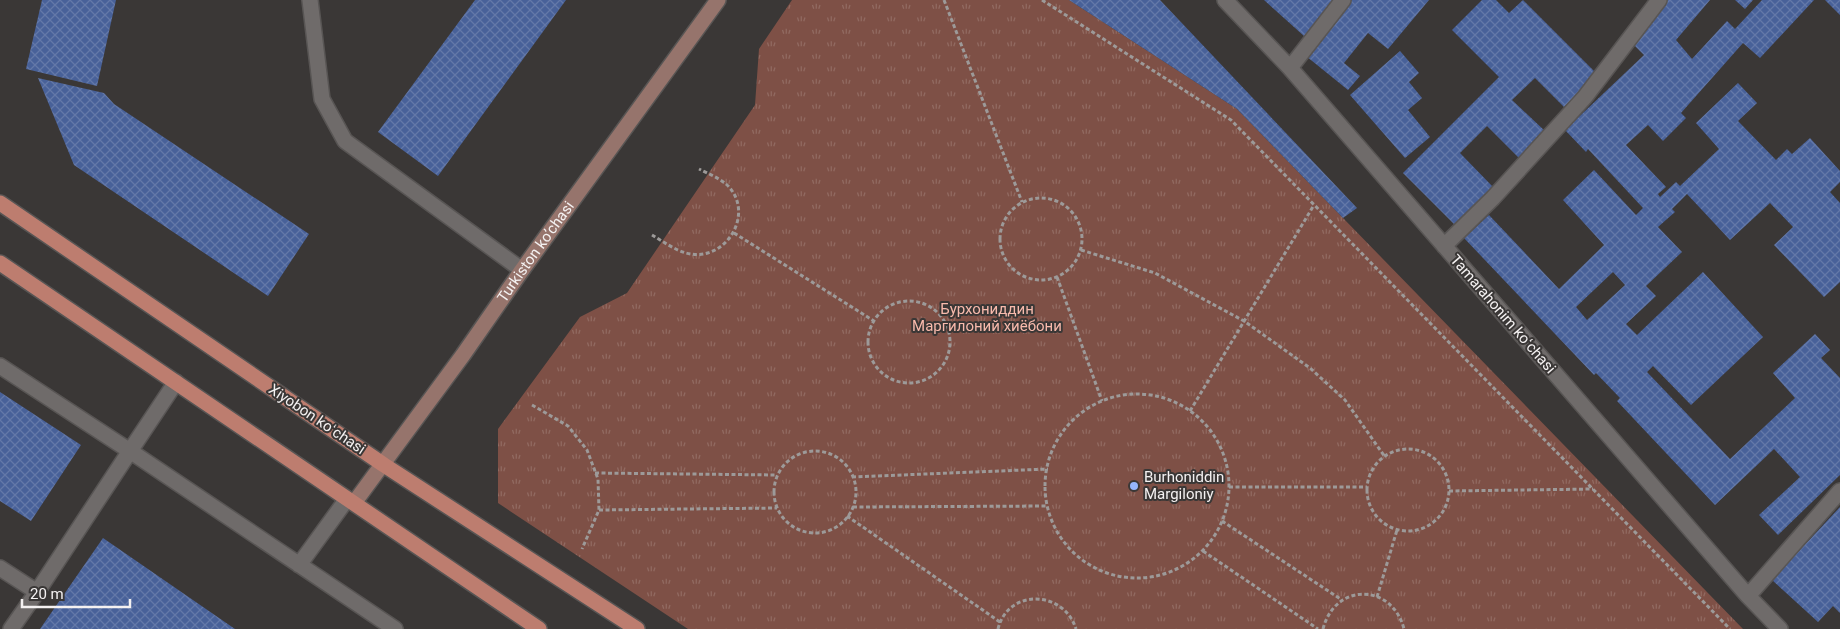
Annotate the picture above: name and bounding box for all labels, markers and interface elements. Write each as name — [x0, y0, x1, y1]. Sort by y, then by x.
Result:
street label: Turkiston ko’chasi — [493, 198, 578, 306]
street label: Tamarahonim koʻchasi — [1447, 251, 1559, 377]
park label: Бурхониддин Маргилоний хиёбони — [912, 300, 1062, 335]
street label: Xiyobon koʻchasi — [265, 380, 369, 458]
place label: Burhoniddin Margiloniy — [1144, 468, 1224, 503]
marker: Burhoniddin Margiloniy — [1128, 480, 1140, 492]
scale bar — [22, 576, 130, 608]
text: 20 m — [30, 585, 64, 603]

